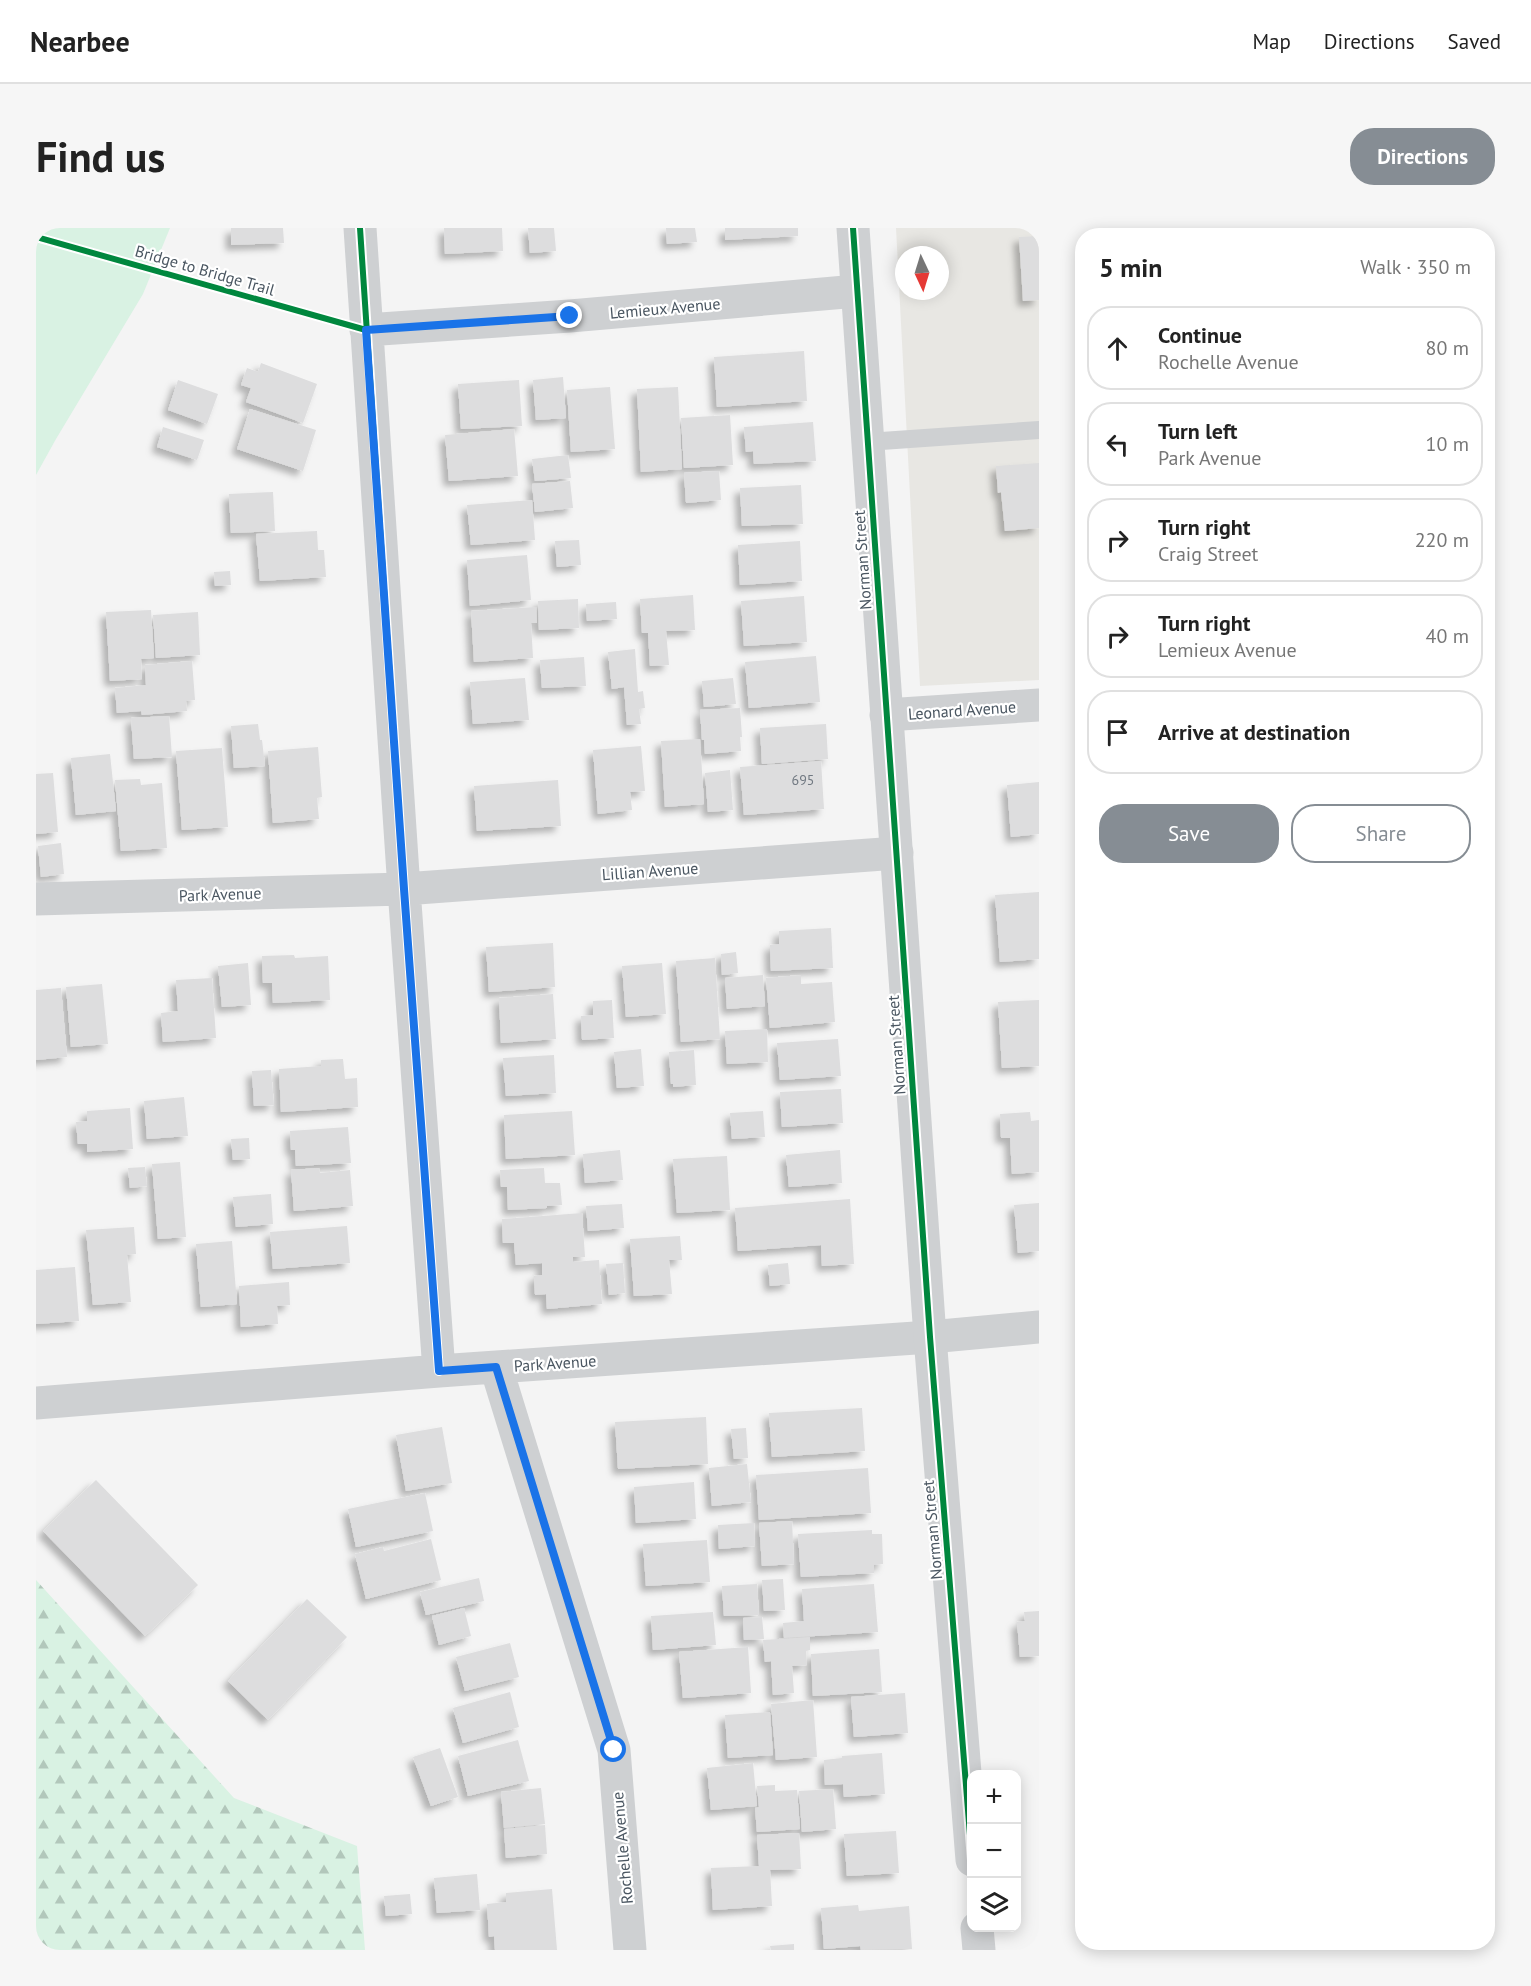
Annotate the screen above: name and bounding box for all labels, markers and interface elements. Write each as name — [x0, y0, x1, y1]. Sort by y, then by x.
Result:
text: Nearbee — [30, 23, 130, 60]
text: Map — [1252, 28, 1291, 55]
text: Directions — [1324, 28, 1415, 55]
text: Saved — [1448, 28, 1501, 55]
button: Directions — [1350, 128, 1495, 185]
text: Find us — [36, 129, 165, 184]
street label: Bridge to Bridge Trail — [133, 240, 278, 300]
north arrow — [895, 246, 949, 300]
text: 5 min — [1099, 251, 1162, 284]
text: Walk · 350 m — [1360, 254, 1471, 280]
street label: Lemieux Avenue — [609, 293, 721, 323]
route end — [556, 302, 582, 328]
text: Continue — [1158, 321, 1242, 349]
icon: ahead — [1101, 332, 1134, 365]
text: 80 m — [1426, 335, 1469, 361]
text: Rochelle Avenue — [1158, 349, 1299, 375]
text: Turn left — [1158, 417, 1238, 445]
icon: left — [1101, 428, 1134, 461]
text: 10 m — [1426, 431, 1469, 457]
text: Park Avenue — [1158, 445, 1261, 471]
street label: Norman Street — [849, 509, 875, 610]
text: Turn right — [1158, 513, 1250, 541]
icon: right — [1101, 524, 1134, 557]
text: 220 m — [1415, 527, 1469, 553]
text: Craig Street — [1158, 541, 1258, 567]
text: Turn right — [1158, 609, 1250, 637]
icon: right — [1101, 620, 1134, 653]
text: 40 m — [1426, 623, 1469, 649]
text: Lemieux Avenue — [1158, 637, 1297, 663]
street label: Leonard Avenue — [907, 696, 1017, 724]
icon: arrive — [1101, 716, 1134, 749]
text: Arrive at destination — [1158, 718, 1350, 746]
house number: 695 — [792, 771, 814, 789]
button: Save — [1099, 804, 1279, 863]
button: Share — [1291, 804, 1471, 863]
street label: Lillian Avenue — [601, 858, 699, 884]
street label: Park Avenue — [178, 883, 262, 905]
street label: Norman Street — [883, 994, 909, 1095]
street label: Park Avenue — [513, 1350, 597, 1376]
street label: Norman Street — [918, 1479, 946, 1580]
route start — [600, 1736, 626, 1762]
map controls — [967, 1770, 1021, 1932]
button: + — [967, 1770, 1021, 1824]
street label: Rochelle Avenue — [607, 1791, 637, 1905]
button: − — [967, 1824, 1021, 1878]
button: layers — [967, 1878, 1021, 1932]

